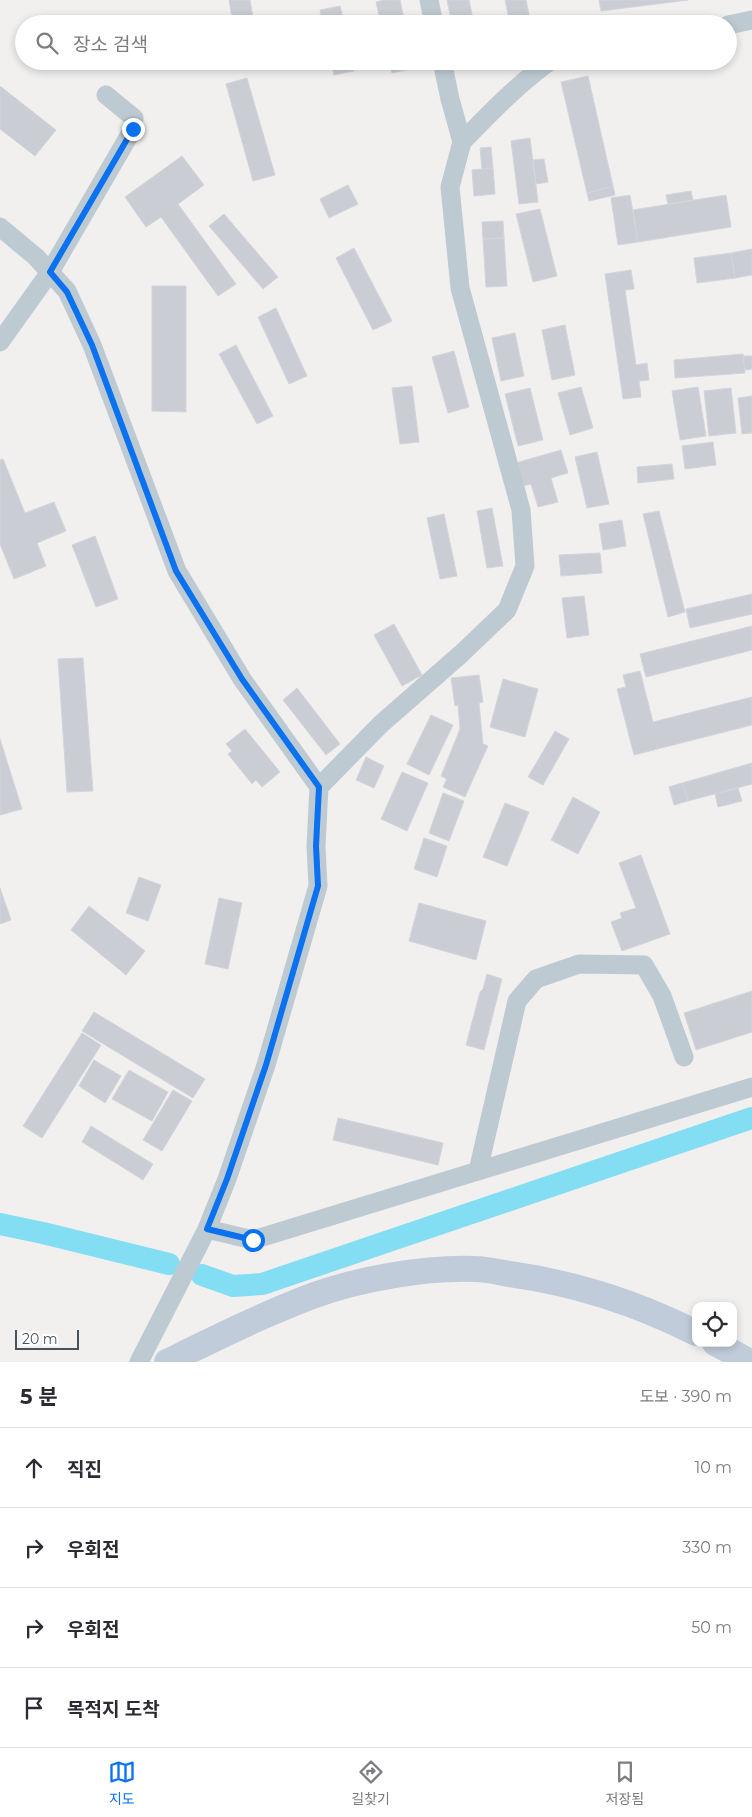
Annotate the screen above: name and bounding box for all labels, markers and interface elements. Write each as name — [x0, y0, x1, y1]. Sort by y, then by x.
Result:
search box — [15, 15, 737, 70]
icon: search — [33, 29, 61, 57]
text: 장소 검색 — [73, 33, 148, 56]
route end — [122, 118, 145, 141]
route start — [242, 1229, 265, 1252]
map controls — [692, 1302, 737, 1347]
button: locate — [692, 1302, 737, 1347]
scale bar — [15, 1327, 79, 1350]
text: 20 m — [22, 1330, 58, 1348]
text: 5 분 — [20, 1384, 58, 1409]
text: 도보 · 390 m — [640, 1387, 732, 1406]
icon: ahead — [20, 1454, 48, 1482]
text: 직진 — [67, 1458, 102, 1481]
text: 10 m — [694, 1458, 732, 1477]
icon: right — [20, 1534, 48, 1562]
text: 우회전 — [67, 1538, 119, 1561]
text: 330 m — [682, 1538, 732, 1557]
icon: right — [20, 1614, 48, 1642]
text: 우회전 — [67, 1618, 119, 1641]
text: 50 m — [691, 1618, 732, 1637]
icon: arrive — [20, 1694, 48, 1722]
text: 목적지 도착 — [67, 1698, 160, 1721]
tab: 지도 — [108, 1758, 136, 1808]
tab: 길찾기 — [351, 1758, 390, 1808]
tab: 저장됨 — [606, 1758, 644, 1808]

